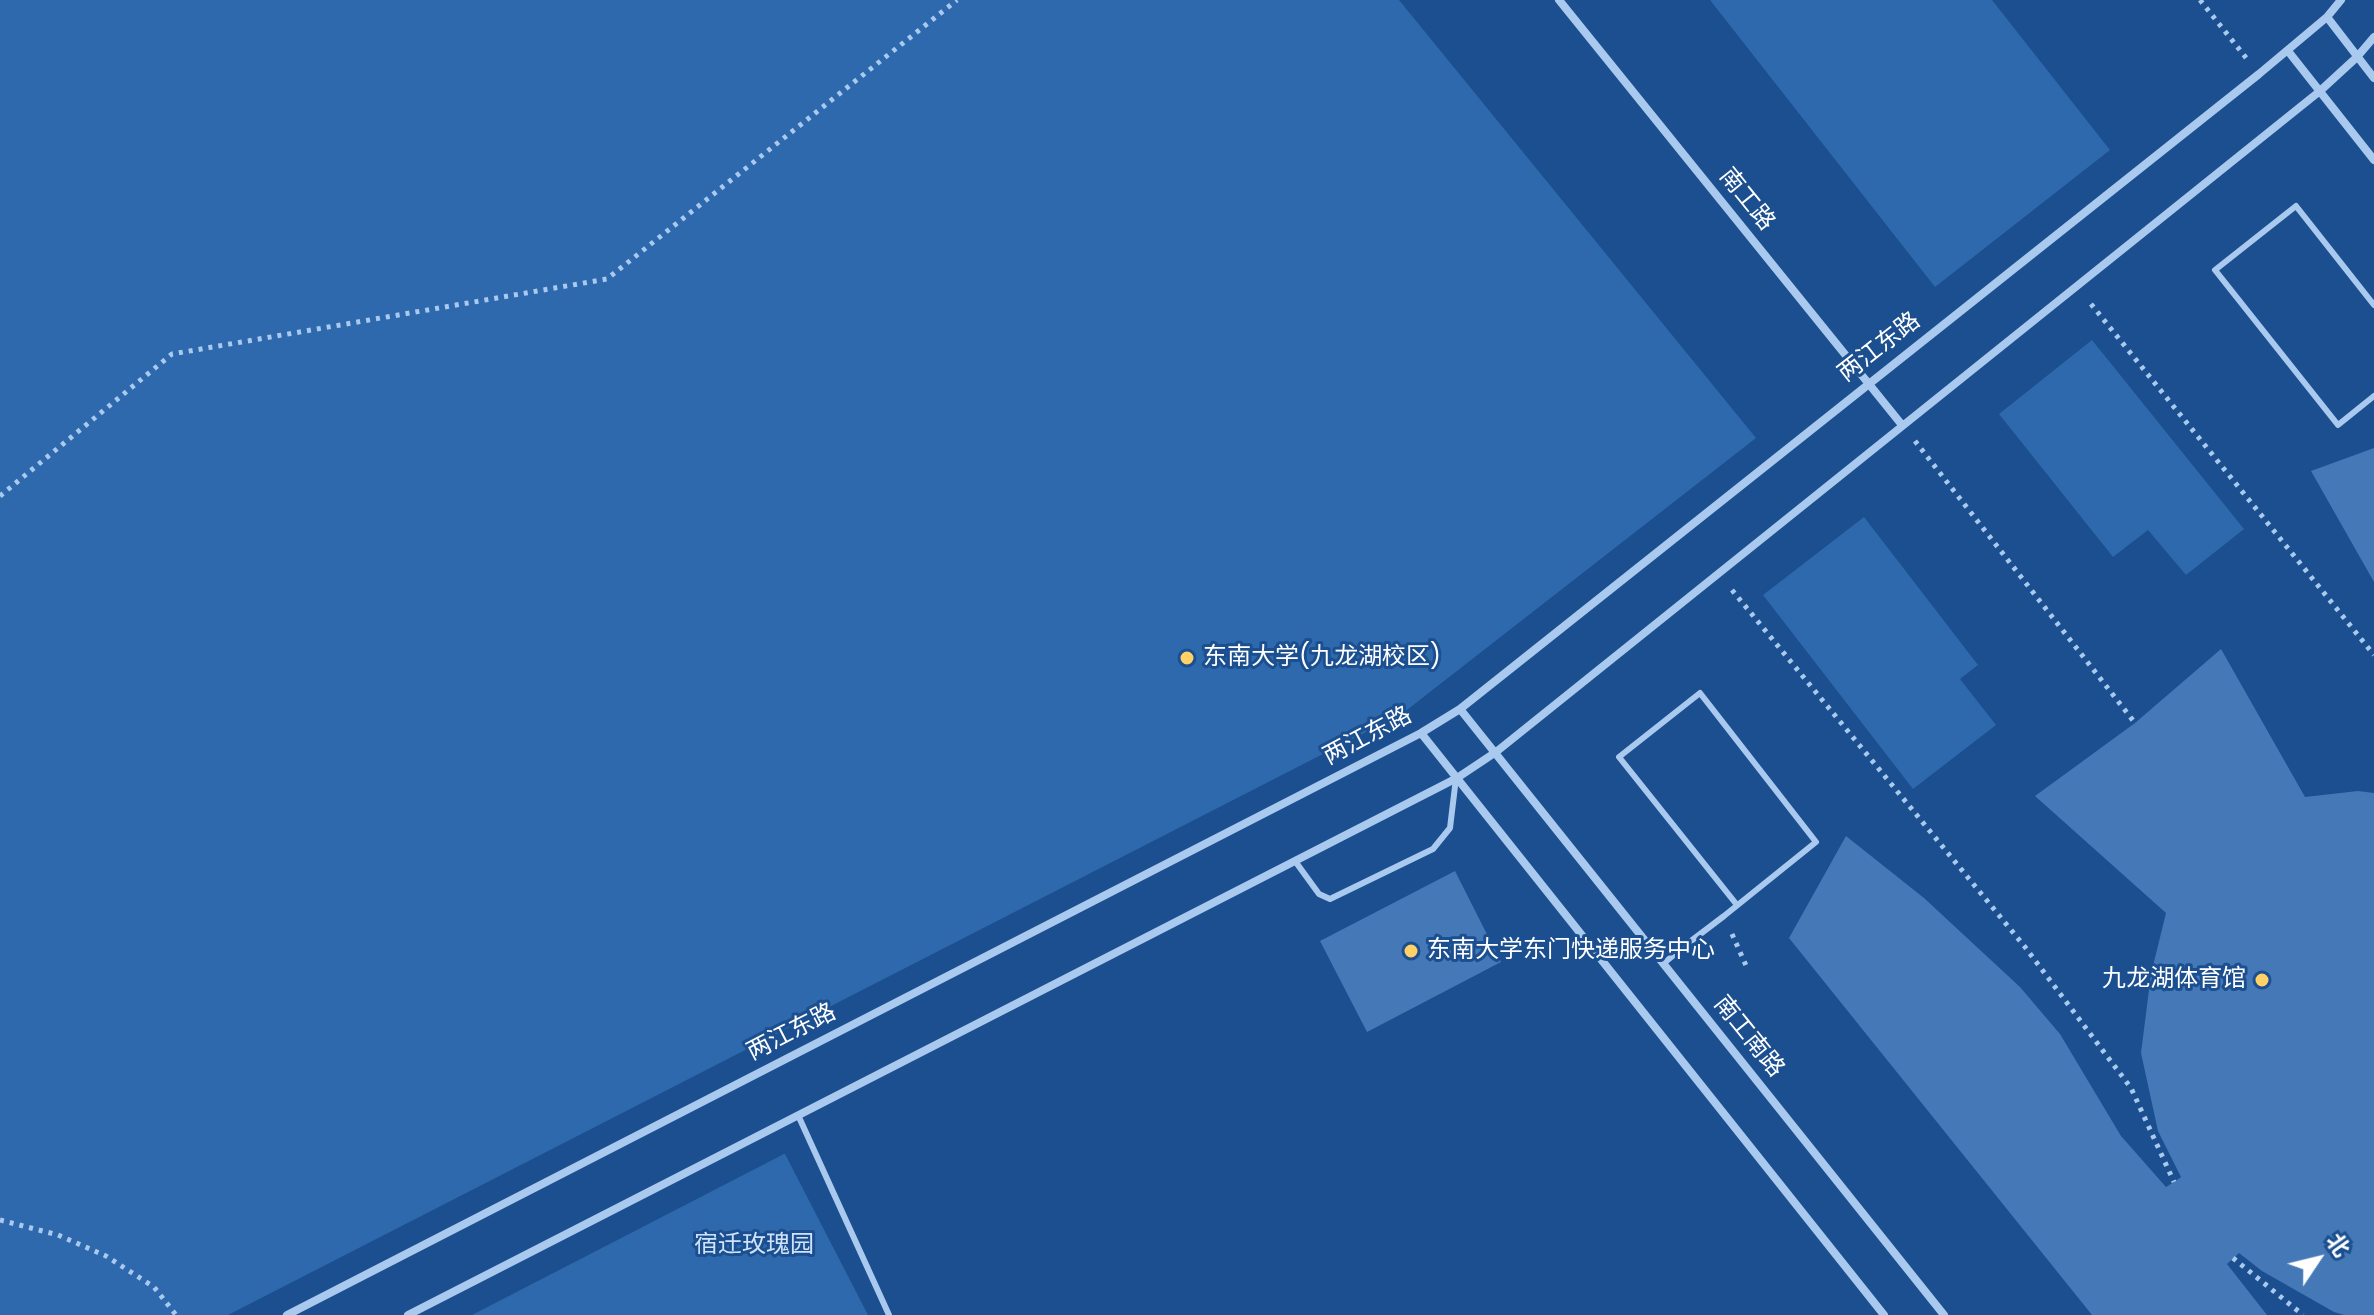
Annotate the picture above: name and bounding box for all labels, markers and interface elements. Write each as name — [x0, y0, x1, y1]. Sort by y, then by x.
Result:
street label: 南工路 — [1712, 163, 1780, 237]
street label: 两江东路 — [1833, 307, 1927, 389]
place label: 东南大学(九龙湖校区) — [1203, 644, 1441, 672]
marker: 东南大学(九龙湖校区) — [1178, 649, 1196, 667]
street label: 两江东路 — [1319, 702, 1417, 772]
place label: 东南大学东门快递服务中心 — [1427, 937, 1715, 965]
marker: 东南大学东门快递服务中心 — [1402, 942, 1420, 960]
place label: 九龙湖体育馆 — [2102, 966, 2246, 994]
marker: 九龙湖体育馆 — [2253, 971, 2271, 989]
street label: 南工南路 — [1707, 991, 1789, 1083]
street label: 两江东路 — [743, 998, 841, 1068]
north arrow — [2278, 1219, 2358, 1299]
text: 北 — [2319, 1227, 2357, 1263]
park label: 宿迁玫瑰园 — [694, 1232, 814, 1260]

